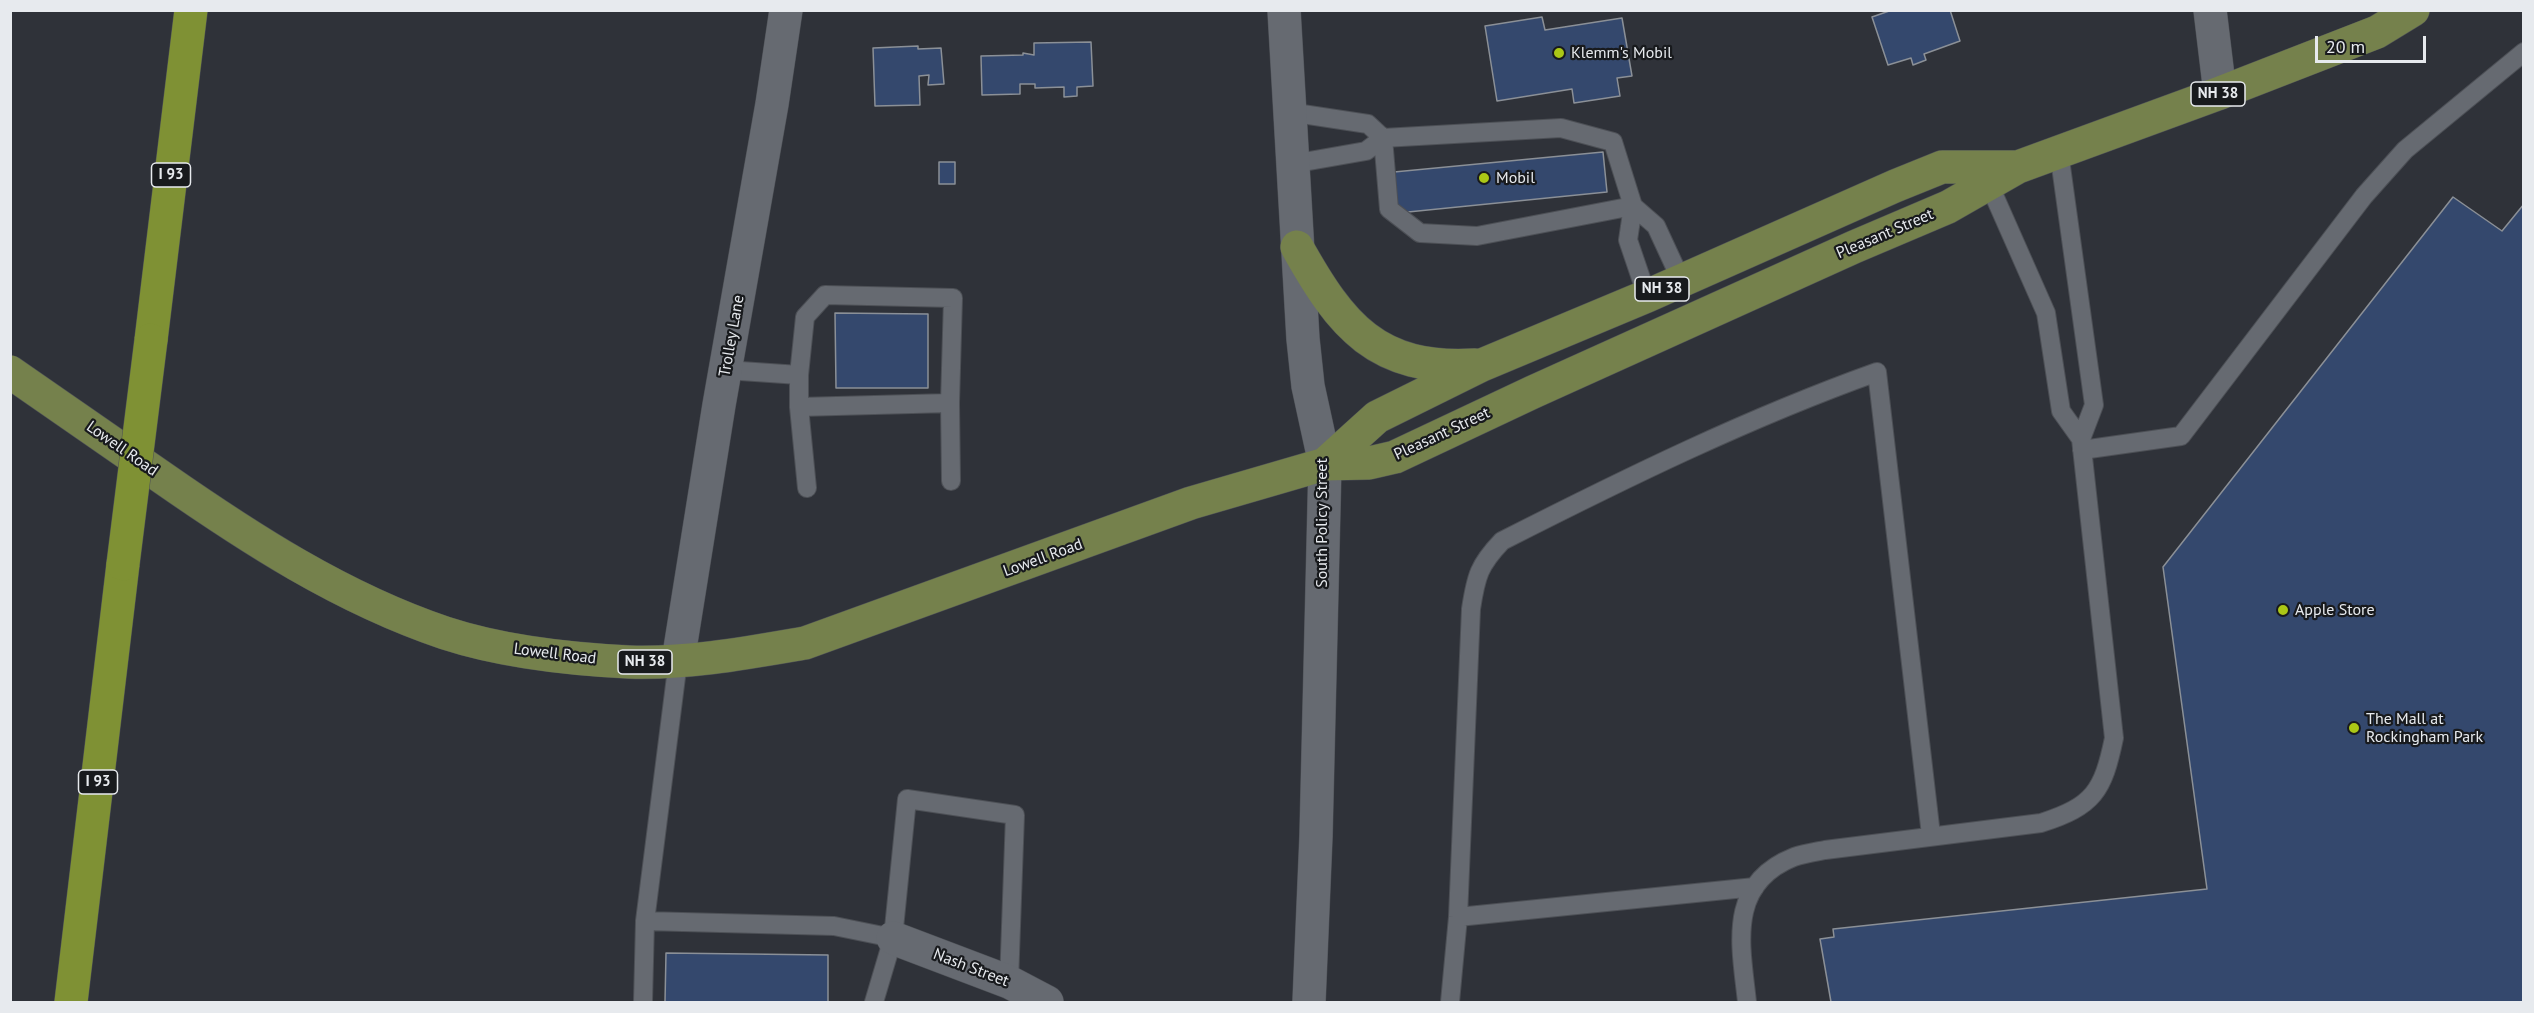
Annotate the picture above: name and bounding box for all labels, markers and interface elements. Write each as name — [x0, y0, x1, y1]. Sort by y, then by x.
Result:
scale bar — [2318, 24, 2429, 62]
text: 20 m — [2326, 35, 2365, 58]
place label: Klemm's Mobil — [1571, 43, 1672, 63]
marker: Klemm's Mobil — [1552, 46, 1566, 60]
road number: NH 38 — [2191, 82, 2245, 106]
road number: I 93 — [152, 163, 190, 187]
place label: Mobil — [1496, 168, 1535, 188]
marker: Mobil — [1477, 171, 1491, 185]
street label: Pleasant Street — [1834, 205, 1936, 263]
road number: NH 38 — [1635, 277, 1689, 301]
street label: Trolley Lane — [715, 294, 749, 378]
street label: Pleasant Street — [1391, 403, 1493, 465]
street label: Lowell Road — [83, 417, 161, 481]
street label: South Policy Street — [1312, 458, 1332, 588]
street label: Lowell Road — [1001, 535, 1085, 581]
place label: Apple Store — [2295, 600, 2375, 620]
marker: Apple Store — [2276, 603, 2290, 617]
street label: Lowell Road — [513, 639, 597, 669]
road number: NH 38 — [618, 650, 672, 674]
place label: The Mall at Rockingham Park — [2366, 709, 2483, 747]
marker: The Mall at Rockingham Park — [2347, 721, 2361, 735]
road number: I 93 — [78, 770, 118, 794]
street label: Nash Street — [931, 945, 1011, 991]

